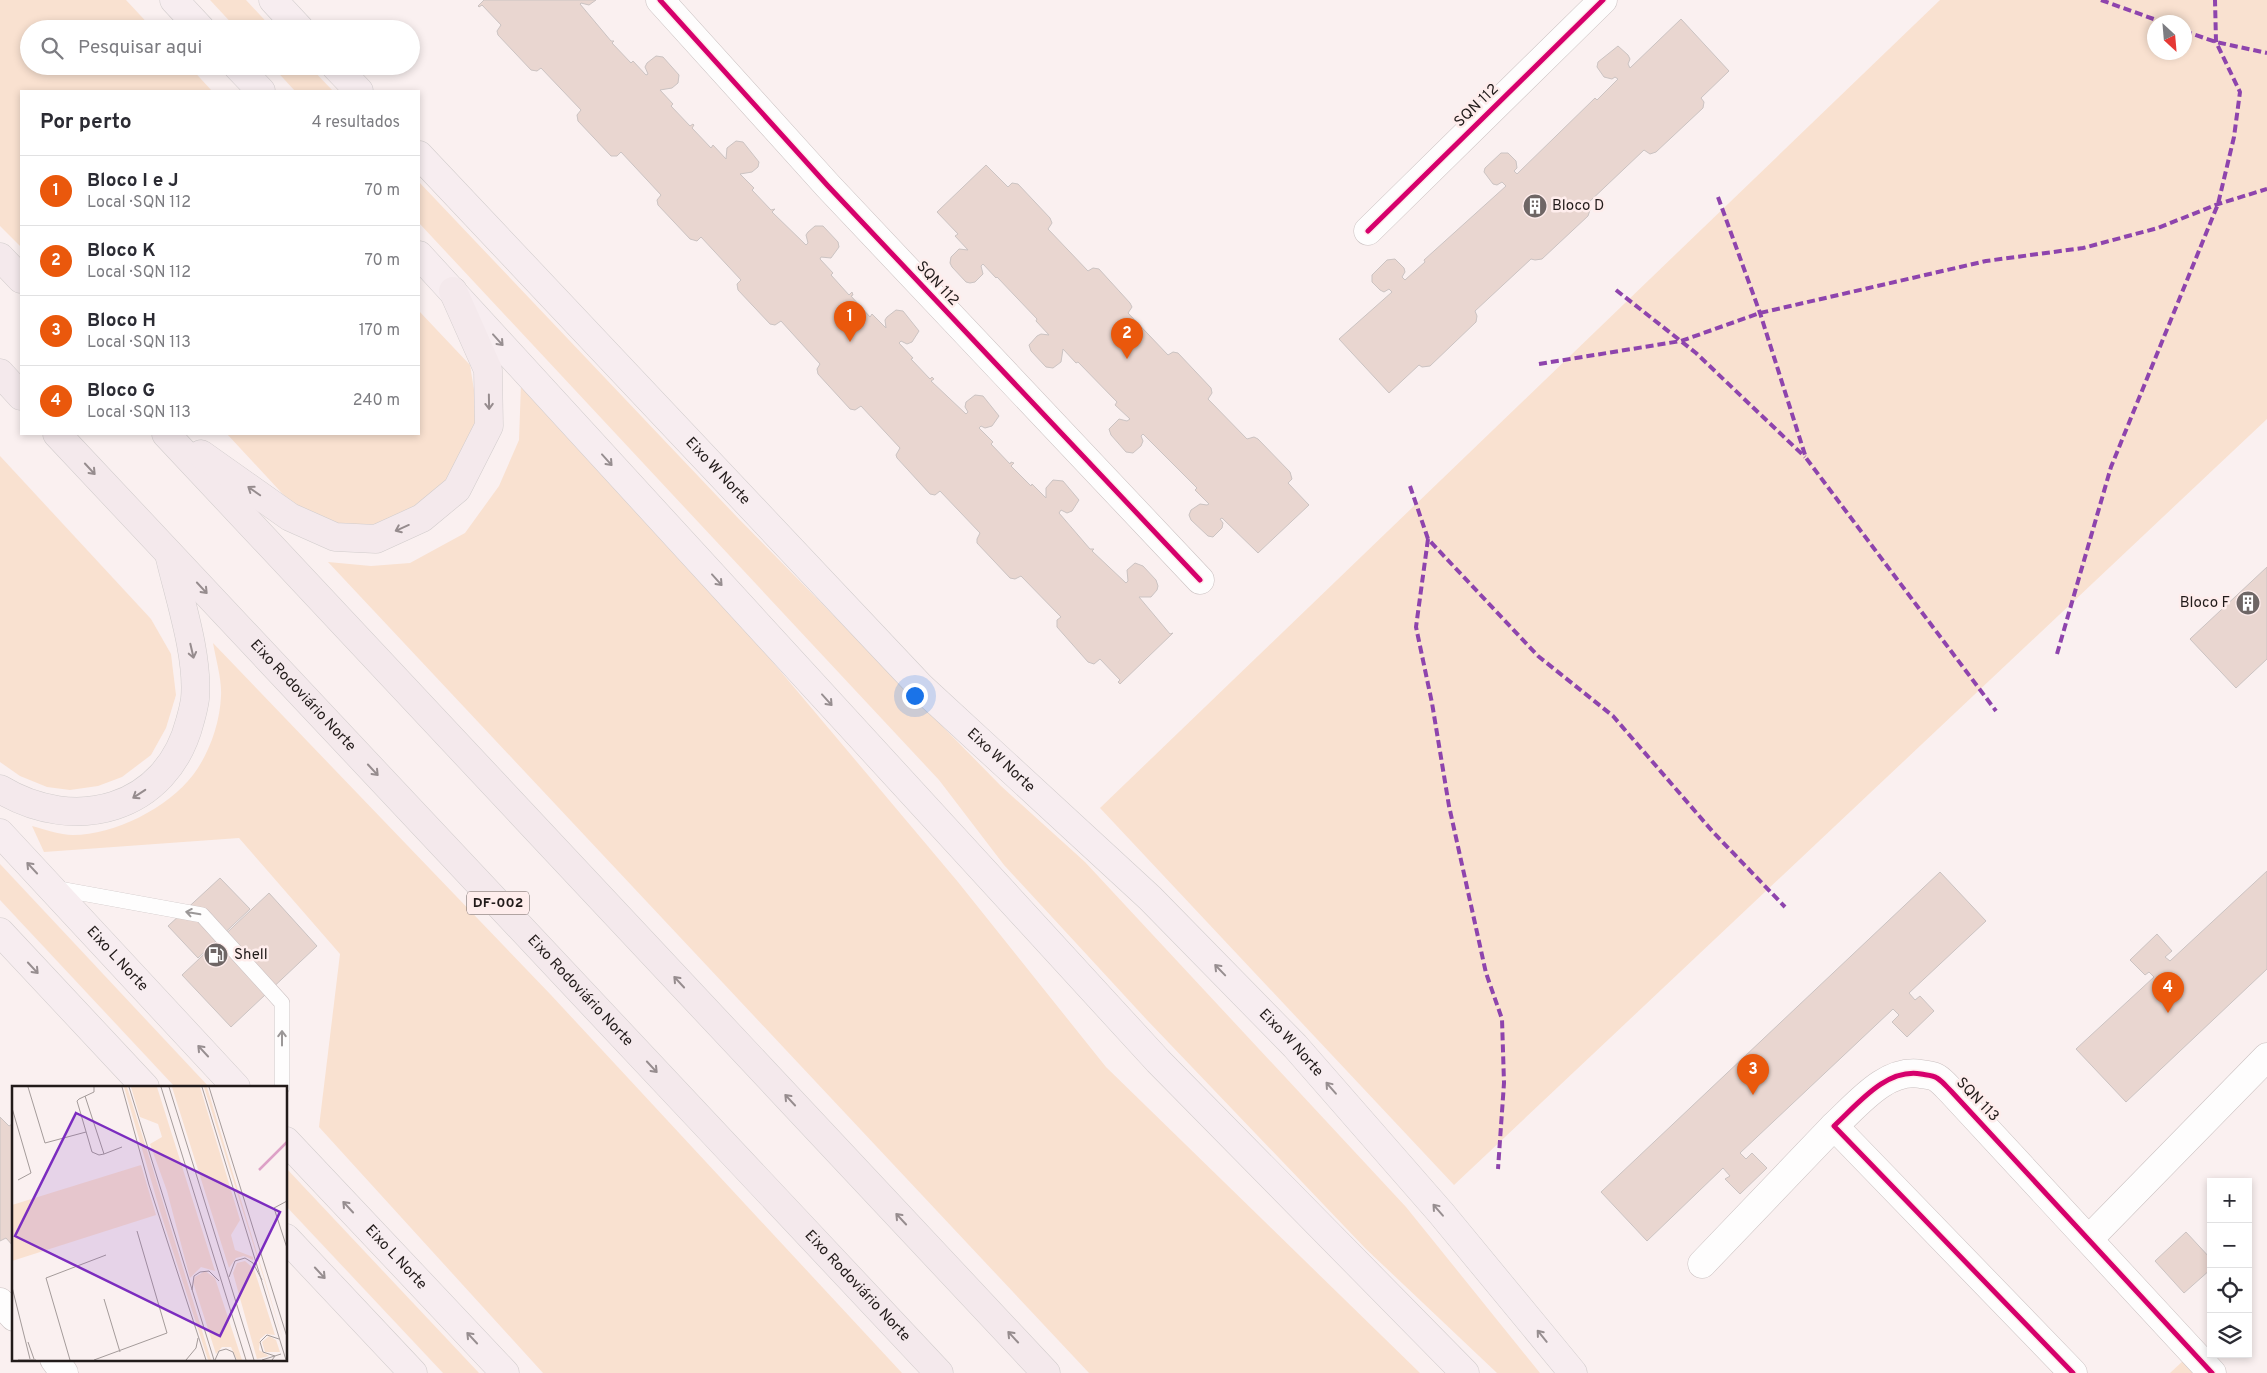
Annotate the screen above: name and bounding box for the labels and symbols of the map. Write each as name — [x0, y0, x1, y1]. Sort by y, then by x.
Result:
north arrow — [2147, 15, 2192, 60]
street label: SQN 112 — [1451, 80, 1503, 132]
building icon: Bloco D — [1522, 193, 1548, 219]
place label: Bloco D — [1552, 197, 1604, 216]
street label: SQN 112 — [912, 258, 962, 310]
pin: 1 — [834, 301, 866, 342]
pin: 2 — [1111, 318, 1143, 359]
one-way arrow — [492, 334, 504, 346]
one-way arrow — [484, 394, 494, 410]
street label: Eixo W Norte — [681, 434, 754, 509]
one-way arrow — [602, 453, 613, 466]
one-way arrow — [84, 463, 96, 476]
one-way arrow — [247, 486, 261, 496]
one-way arrow — [395, 523, 410, 533]
one-way arrow — [711, 573, 723, 586]
one-way arrow — [196, 581, 208, 594]
building icon: Bloco F — [2235, 590, 2261, 616]
place label: Bloco F — [2180, 594, 2230, 613]
street label: Eixo Rodoviário Norte — [246, 636, 360, 756]
one-way arrow — [188, 643, 197, 659]
your location — [902, 683, 928, 709]
one-way arrow — [821, 693, 833, 706]
street label: Eixo W Norte — [963, 724, 1039, 797]
one-way arrow — [367, 764, 379, 776]
one-way arrow — [132, 789, 146, 799]
one-way arrow — [26, 861, 38, 874]
road number: DF-002 — [467, 891, 529, 914]
one-way arrow — [186, 908, 202, 918]
street label: Eixo L Norte — [82, 922, 152, 996]
street label: Eixo Rodoviário Norte — [523, 931, 637, 1051]
fuel station icon: Shell — [203, 942, 229, 968]
place label: Shell — [234, 946, 268, 965]
one-way arrow — [27, 962, 39, 974]
one-way arrow — [1214, 964, 1226, 976]
pin: 4 — [2152, 972, 2184, 1013]
one-way arrow — [673, 975, 685, 988]
street label: Eixo W Norte — [1255, 1005, 1327, 1081]
one-way arrow — [277, 1030, 287, 1046]
one-way arrow — [197, 1045, 209, 1058]
pin: 3 — [1737, 1054, 1769, 1095]
one-way arrow — [646, 1061, 658, 1074]
street label: SQN 113 — [1951, 1074, 2003, 1126]
one-way arrow — [1326, 1082, 1337, 1095]
inset map — [12, 1086, 288, 1360]
one-way arrow — [784, 1094, 796, 1107]
one-way arrow — [342, 1200, 354, 1213]
one-way arrow — [1433, 1204, 1444, 1217]
one-way arrow — [896, 1212, 907, 1225]
street label: Eixo L Norte — [361, 1221, 431, 1294]
street label: Eixo Rodoviário Norte — [800, 1226, 914, 1346]
one-way arrow — [314, 1267, 326, 1280]
one-way arrow — [1536, 1330, 1547, 1343]
one-way arrow — [466, 1331, 478, 1344]
one-way arrow — [1007, 1331, 1019, 1344]

